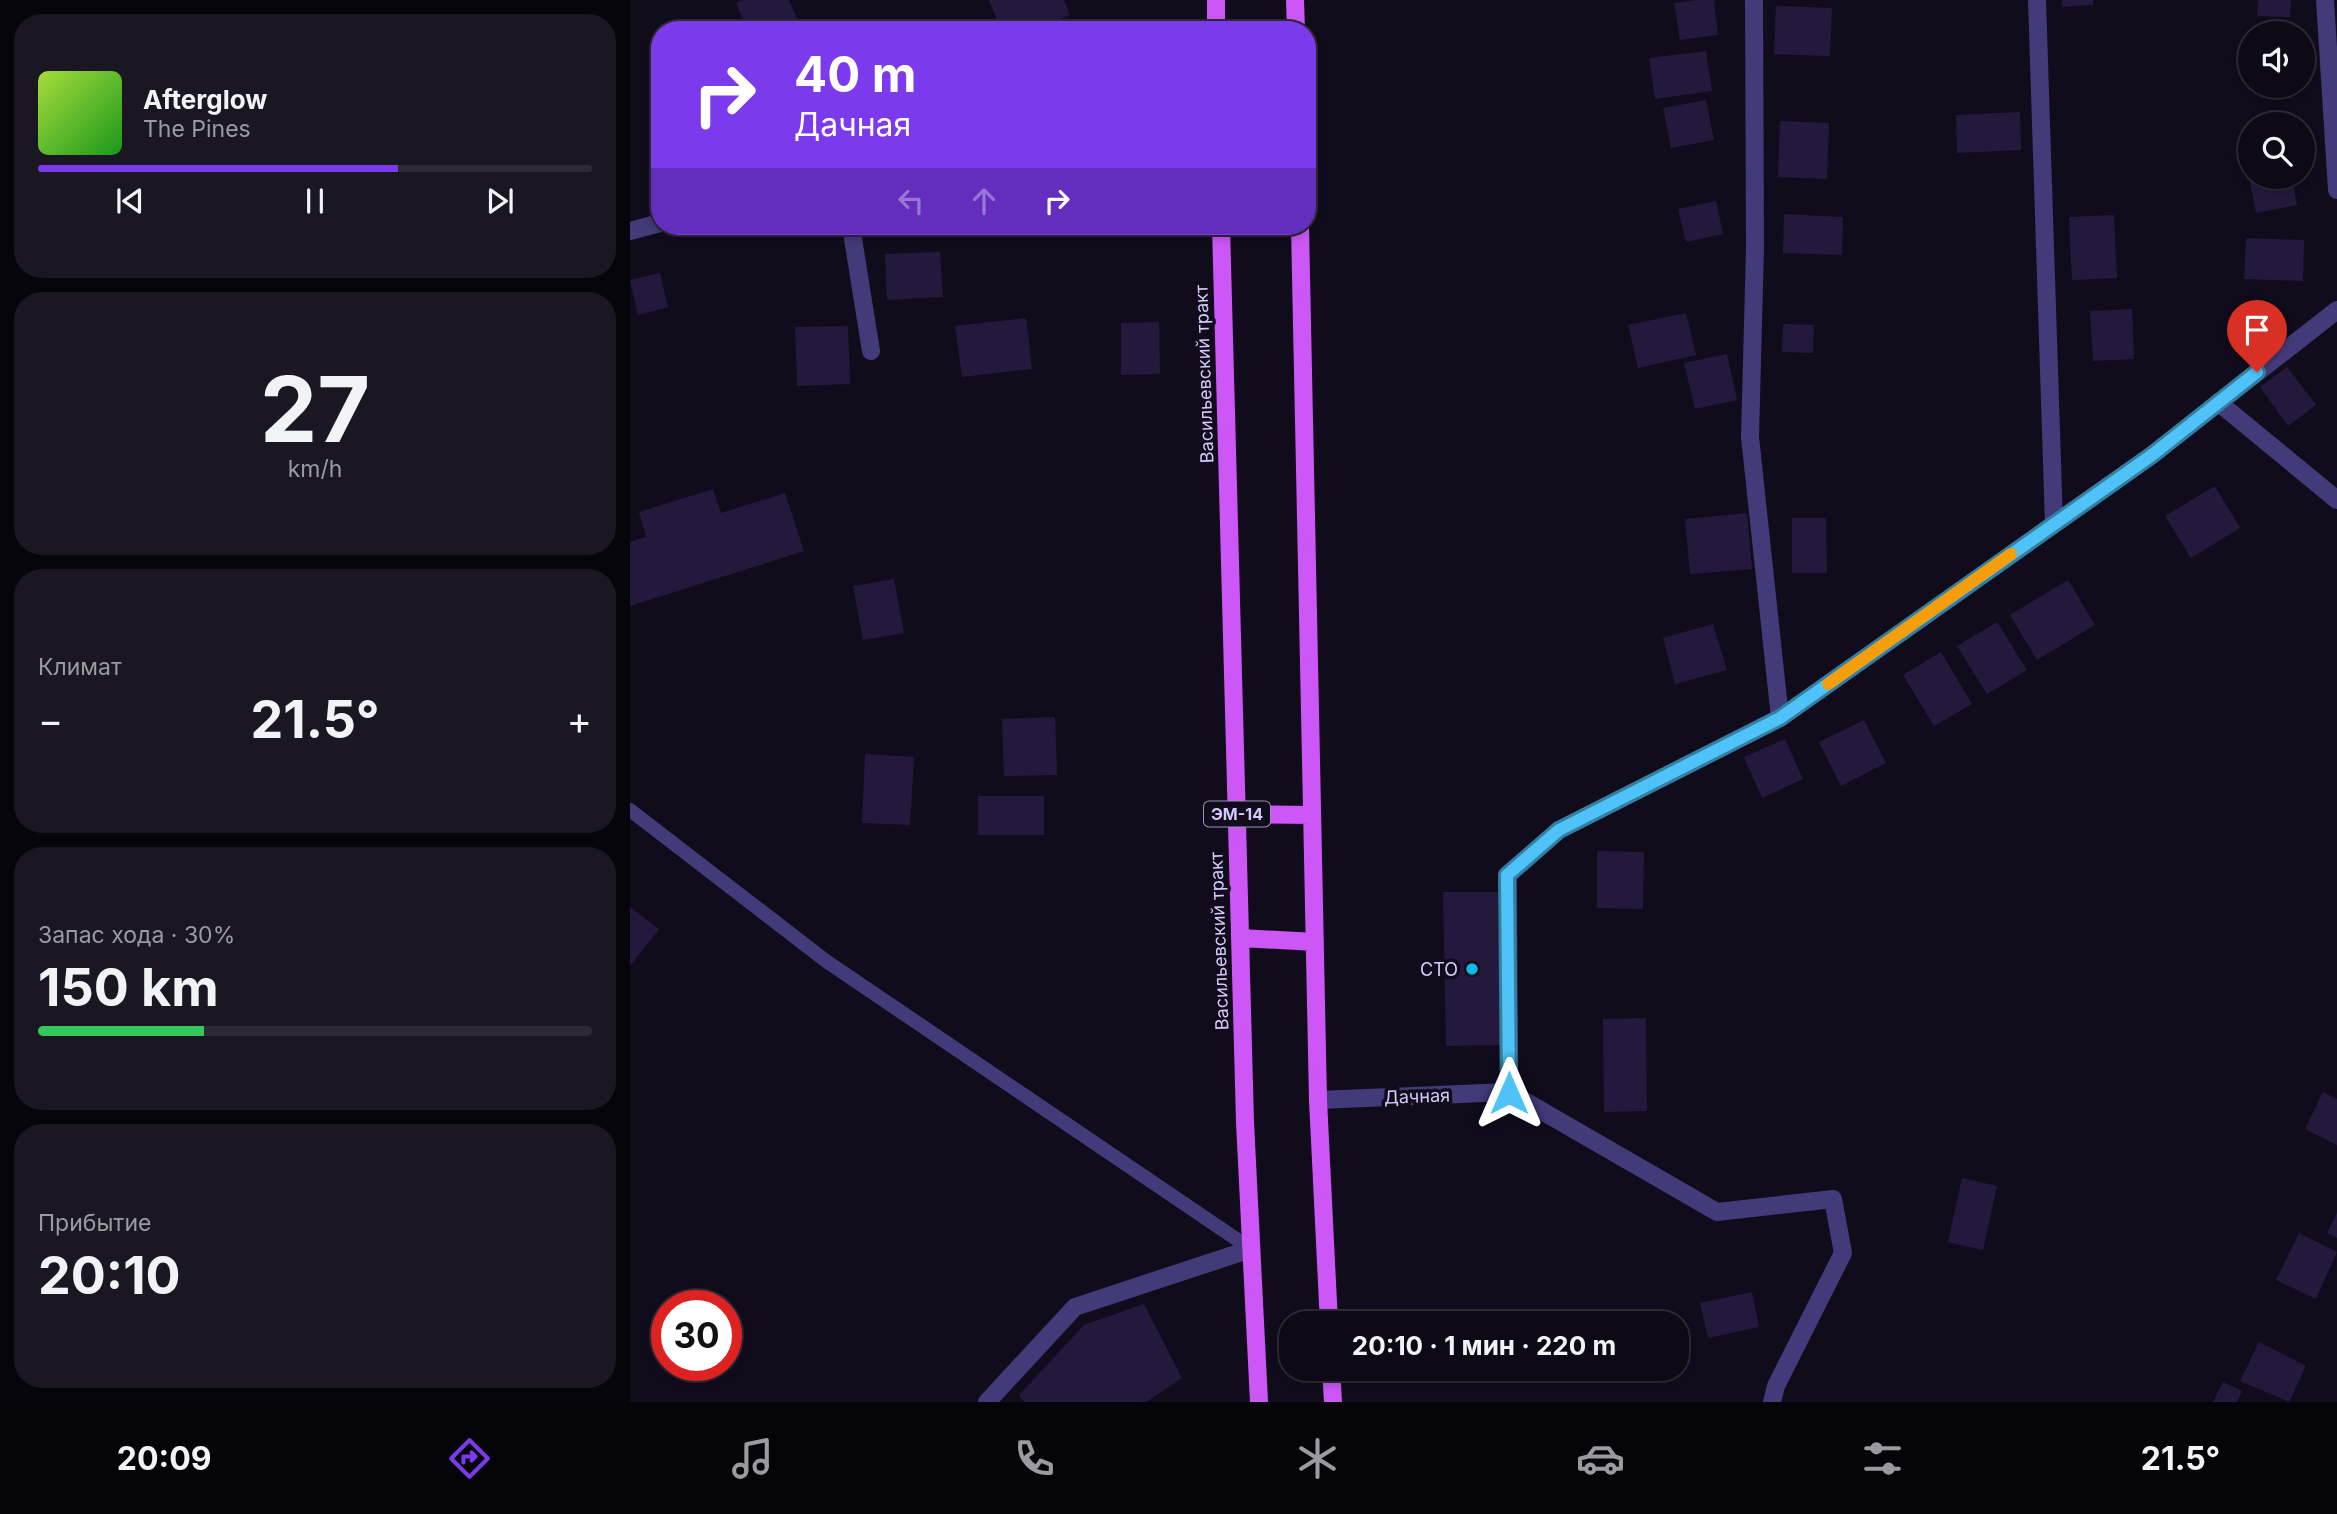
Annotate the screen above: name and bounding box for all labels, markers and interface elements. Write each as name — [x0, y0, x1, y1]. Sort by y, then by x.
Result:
map controls — [2238, 21, 2315, 189]
button: sound — [2238, 21, 2315, 98]
text: 40 m — [794, 45, 917, 104]
icon: right — [679, 49, 770, 140]
text: Afterglow — [143, 84, 267, 115]
text: Дачная — [794, 105, 911, 144]
button: search — [2238, 112, 2315, 189]
text: The Pines — [143, 115, 251, 143]
icon: previous — [111, 182, 149, 220]
icon: pause — [296, 182, 334, 220]
icon: next — [481, 182, 519, 220]
icon: left — [892, 182, 930, 220]
icon: ahead — [965, 182, 1003, 220]
icon: right — [1038, 182, 1076, 220]
street label: Васильевский тракт — [1190, 284, 1218, 464]
pin — [2227, 300, 2287, 372]
icon: arrive — [2238, 311, 2276, 349]
text: 27 — [260, 354, 370, 464]
text: km/h — [288, 455, 342, 483]
text: Климат — [38, 653, 122, 681]
text: 21.5° — [250, 688, 380, 751]
text: − — [38, 697, 63, 743]
text: + — [567, 697, 592, 743]
road number: ЭМ-14 — [1204, 802, 1270, 827]
street label: Васильевский тракт — [1205, 851, 1233, 1031]
text: Запас хода · 30% — [38, 921, 235, 949]
text: 150 km — [38, 956, 219, 1019]
place label: СТО — [1420, 959, 1458, 980]
marker: СТО — [1464, 961, 1480, 977]
position arrow — [1472, 1056, 1546, 1130]
street label: Дачная — [1384, 1084, 1450, 1108]
text: Прибытие — [38, 1209, 151, 1237]
text: 20:10 — [38, 1244, 181, 1307]
speed limit sign: 30 — [651, 1290, 742, 1381]
text: 20:10 · 1 мин · 220 m — [1352, 1330, 1616, 1361]
icon: directions — [445, 1434, 494, 1483]
icon: music — [728, 1434, 777, 1483]
icon: phone — [1010, 1434, 1059, 1483]
icon: climate — [1293, 1434, 1342, 1483]
icon: car — [1576, 1434, 1625, 1483]
icon: filters — [1858, 1434, 1907, 1483]
text: 20:09 — [117, 1439, 212, 1478]
text: 21.5° — [2141, 1439, 2220, 1478]

